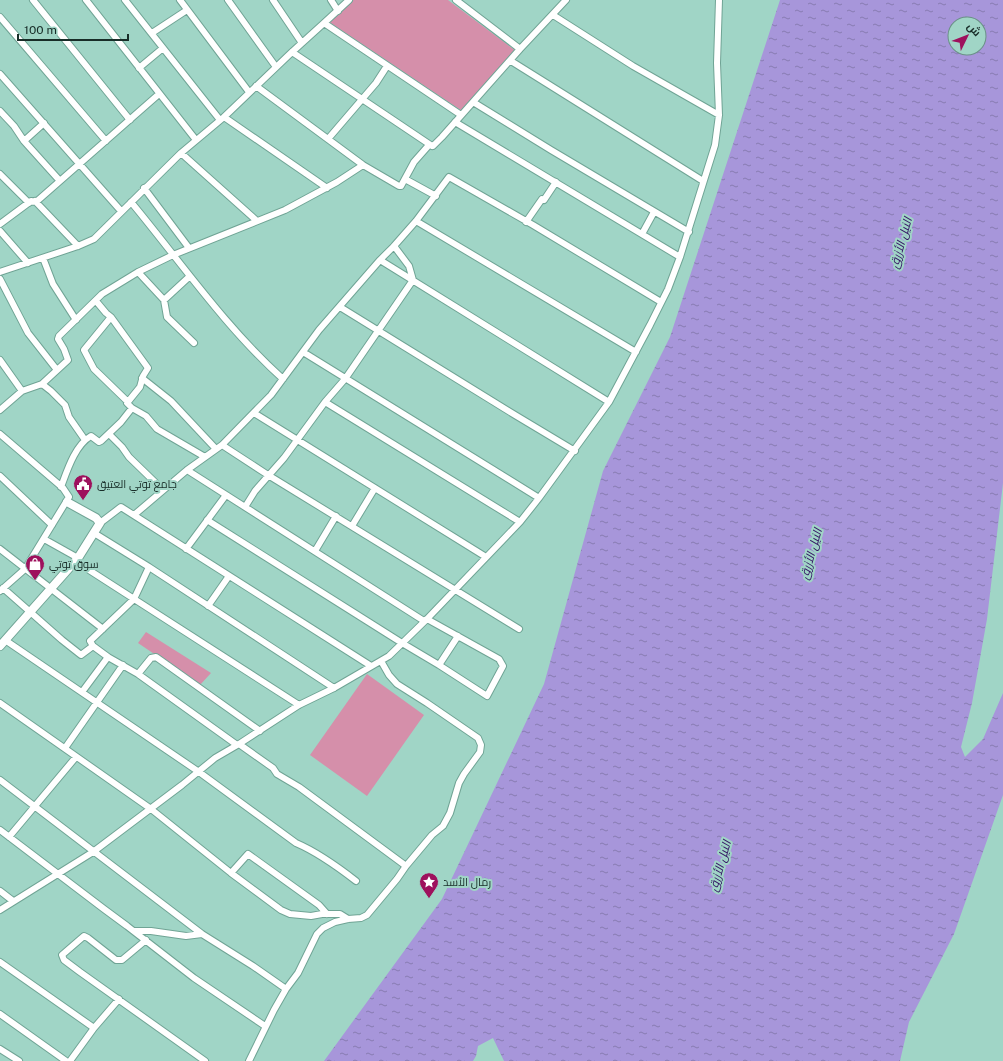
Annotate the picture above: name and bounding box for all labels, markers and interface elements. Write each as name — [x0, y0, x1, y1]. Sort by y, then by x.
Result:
scale bar — [18, 16, 128, 42]
north arrow — [947, 16, 987, 56]
text: ش — [964, 20, 984, 39]
text: 100 m — [24, 23, 57, 37]
water label: النيل الأزرق — [887, 214, 916, 270]
public building icon: جامع توتي العتيق — [72, 473, 94, 501]
place label: جامع توتي العتيق — [97, 478, 177, 493]
water label: النيل الأزرق — [797, 525, 826, 581]
shop icon: سوق توتي — [24, 553, 46, 581]
place label: سوق توتي — [49, 558, 99, 573]
water label: النيل الأزرق — [706, 837, 735, 893]
place icon: رمال الأسد — [418, 871, 440, 899]
place label: رمال الأسد — [443, 876, 491, 889]

